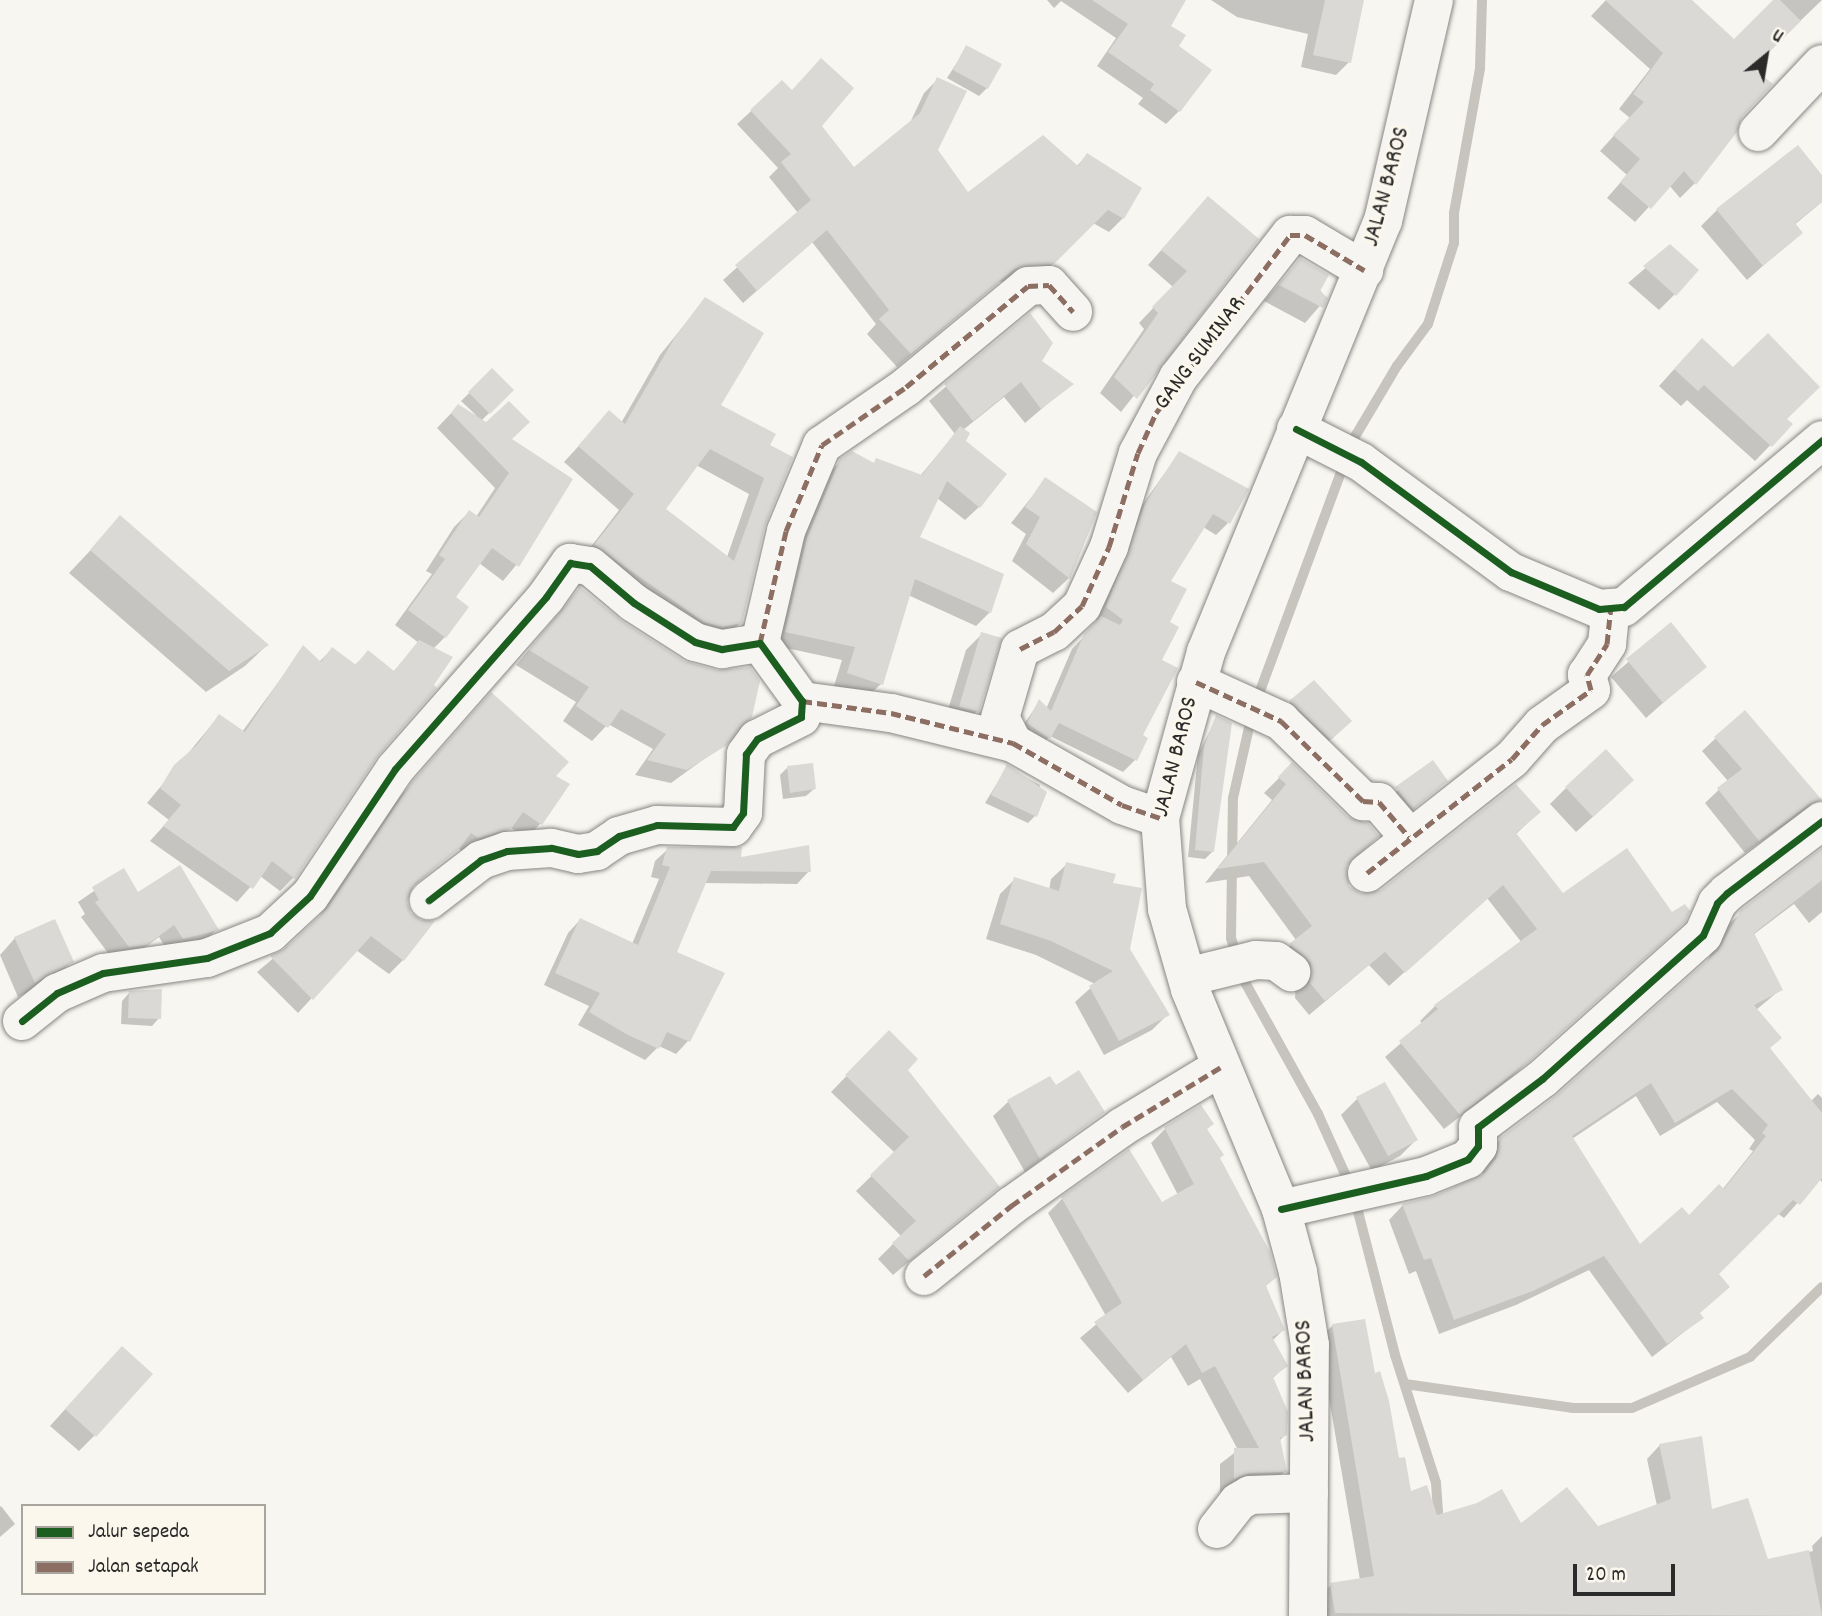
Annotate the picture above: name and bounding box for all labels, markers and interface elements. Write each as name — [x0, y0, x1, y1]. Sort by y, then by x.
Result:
north arrow — [1731, 21, 1801, 91]
text: U — [1766, 23, 1787, 51]
street label: JALAN BAROS — [1358, 124, 1418, 250]
street label: GANG SUMINAR — [1149, 291, 1253, 417]
street label: JALAN BAROS — [1148, 694, 1206, 820]
street label: JALAN BAROS — [1290, 1319, 1324, 1443]
legend — [21, 1504, 266, 1595]
text: Jalur sepeda — [88, 1518, 189, 1548]
scale bar — [1577, 1550, 1678, 1594]
text: Jalan setapak — [88, 1553, 199, 1583]
text: 20 m — [1586, 1561, 1626, 1591]

